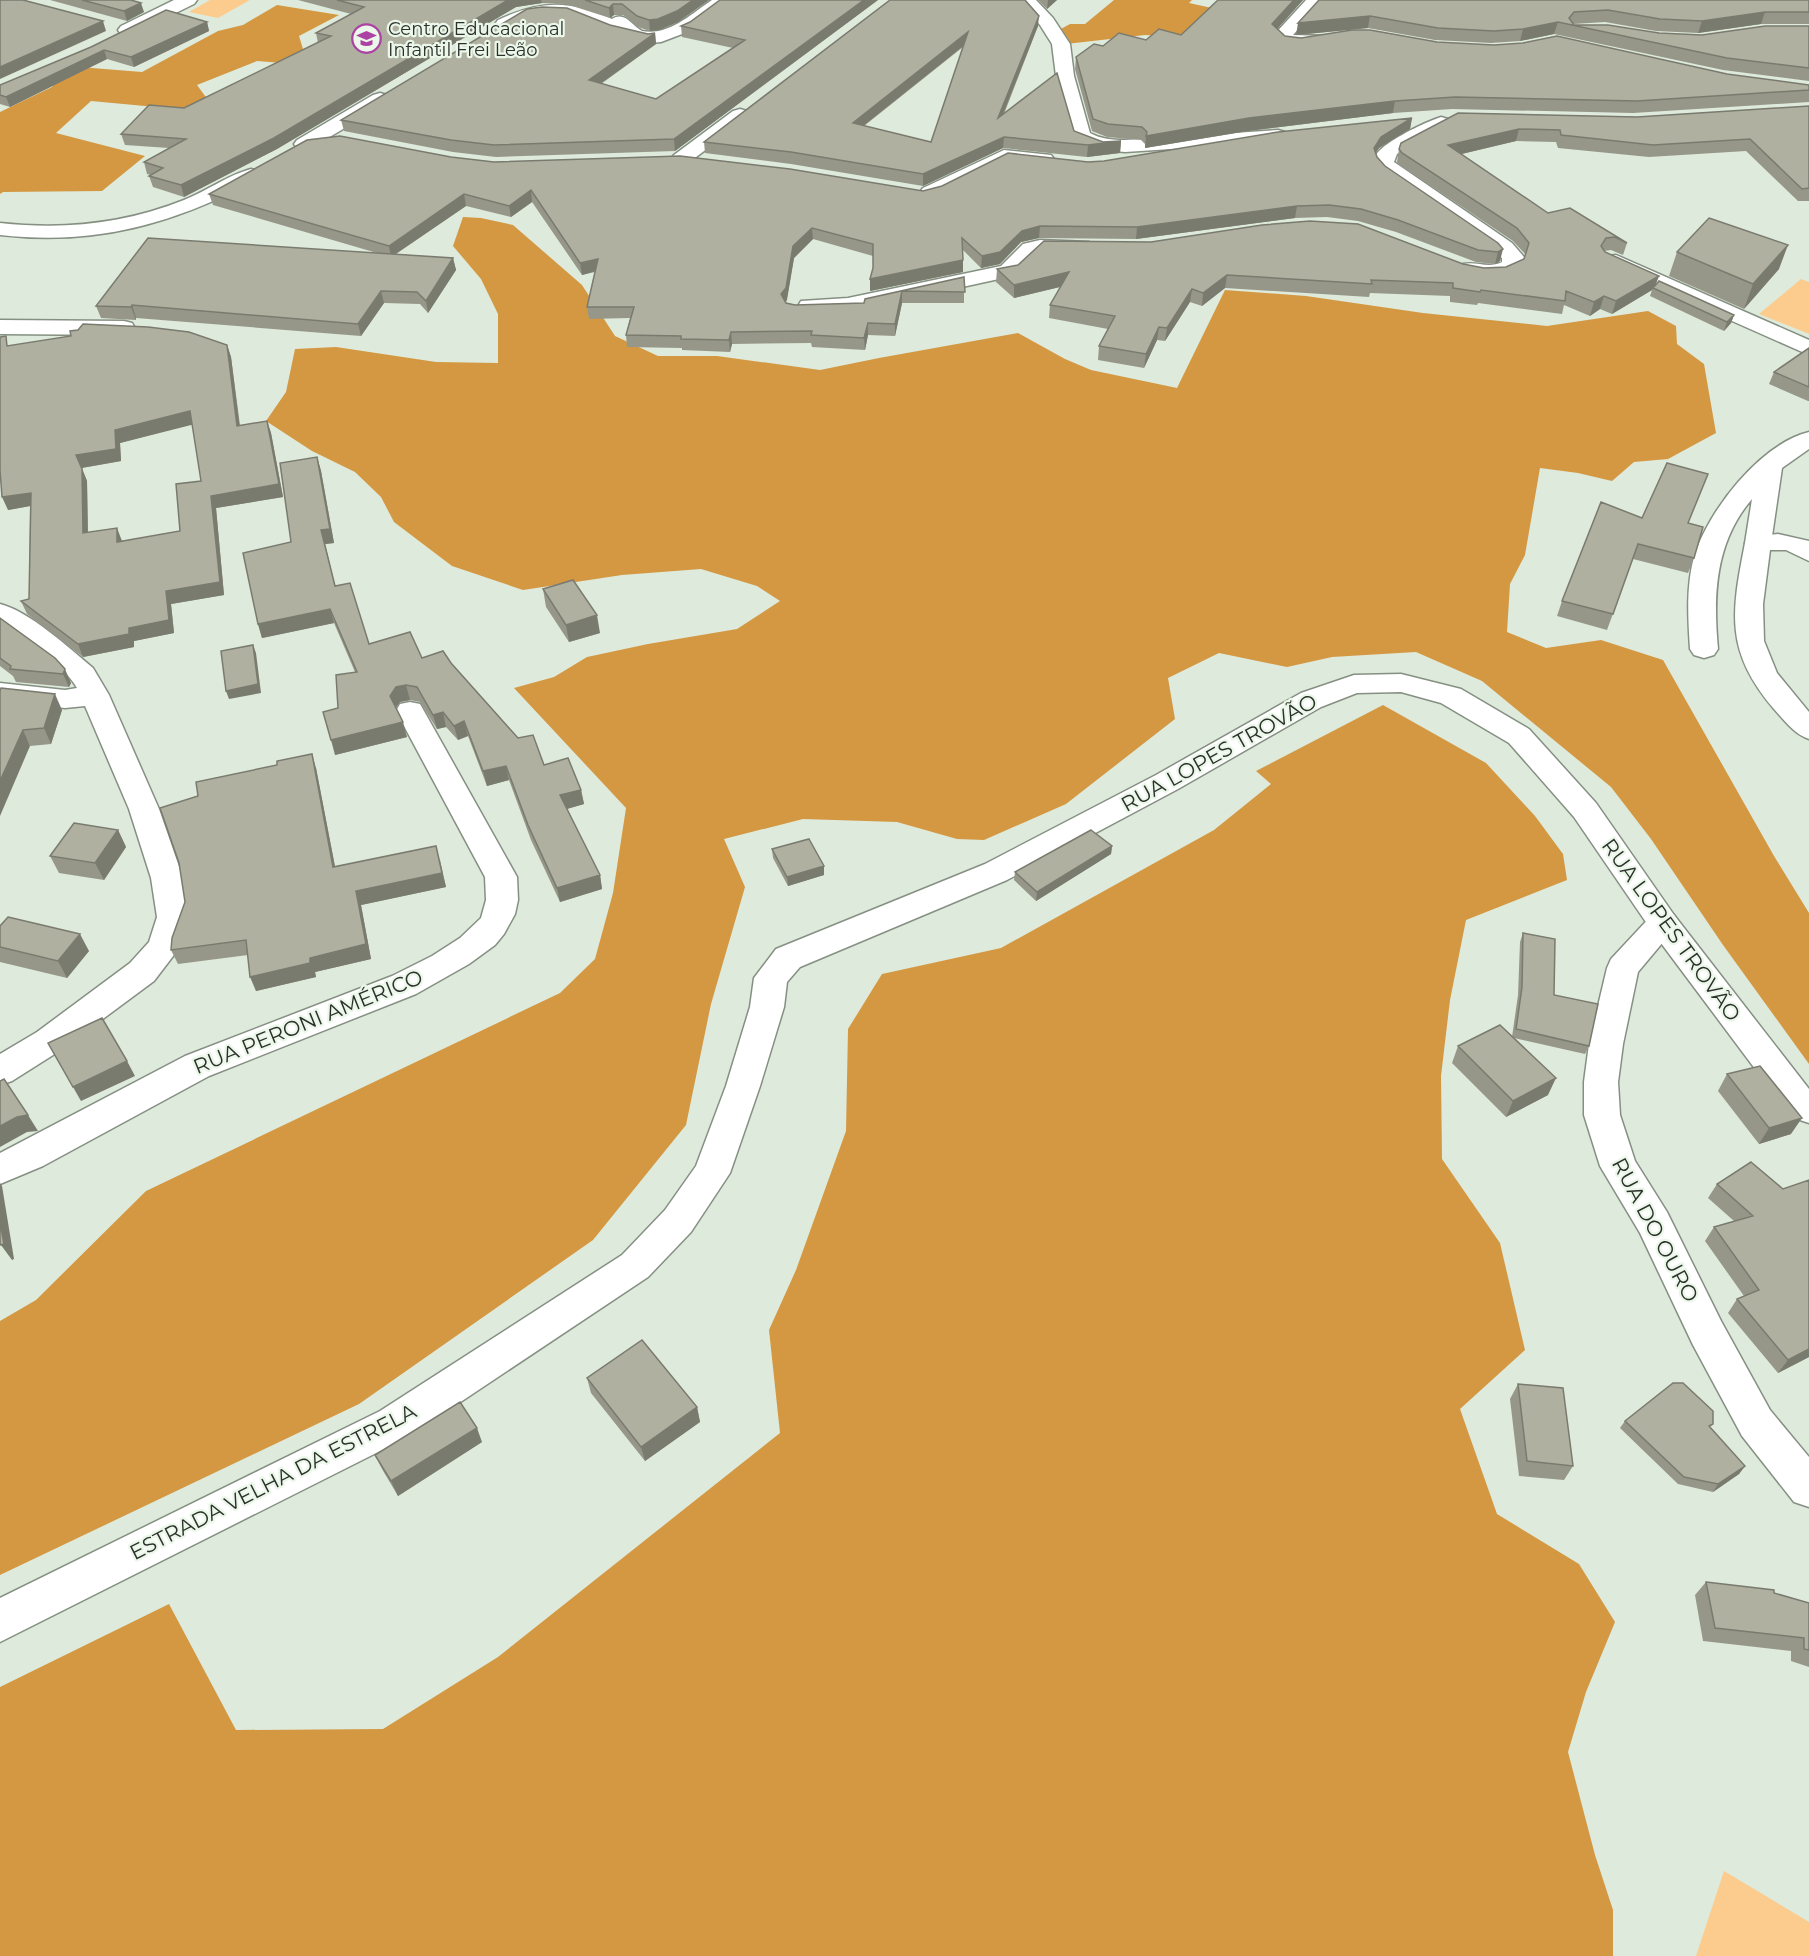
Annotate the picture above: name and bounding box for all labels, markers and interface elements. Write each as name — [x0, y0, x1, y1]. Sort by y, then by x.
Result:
place label: Centro Educacional Infantil Frei Leão — [388, 18, 564, 61]
school or university icon: Centro Educacional Infantil Frei Leão — [351, 23, 383, 55]
street label: RUA LOPES TROVÃO — [1117, 688, 1321, 817]
street label: RUA LOPES TROVÃO — [1597, 833, 1746, 1026]
street label: RUA PERONI AMÉRICO — [189, 964, 426, 1079]
street label: RUA DO OURO — [1607, 1153, 1704, 1306]
street label: ESTRADA VELHA DA ESTRELA — [125, 1398, 421, 1565]

